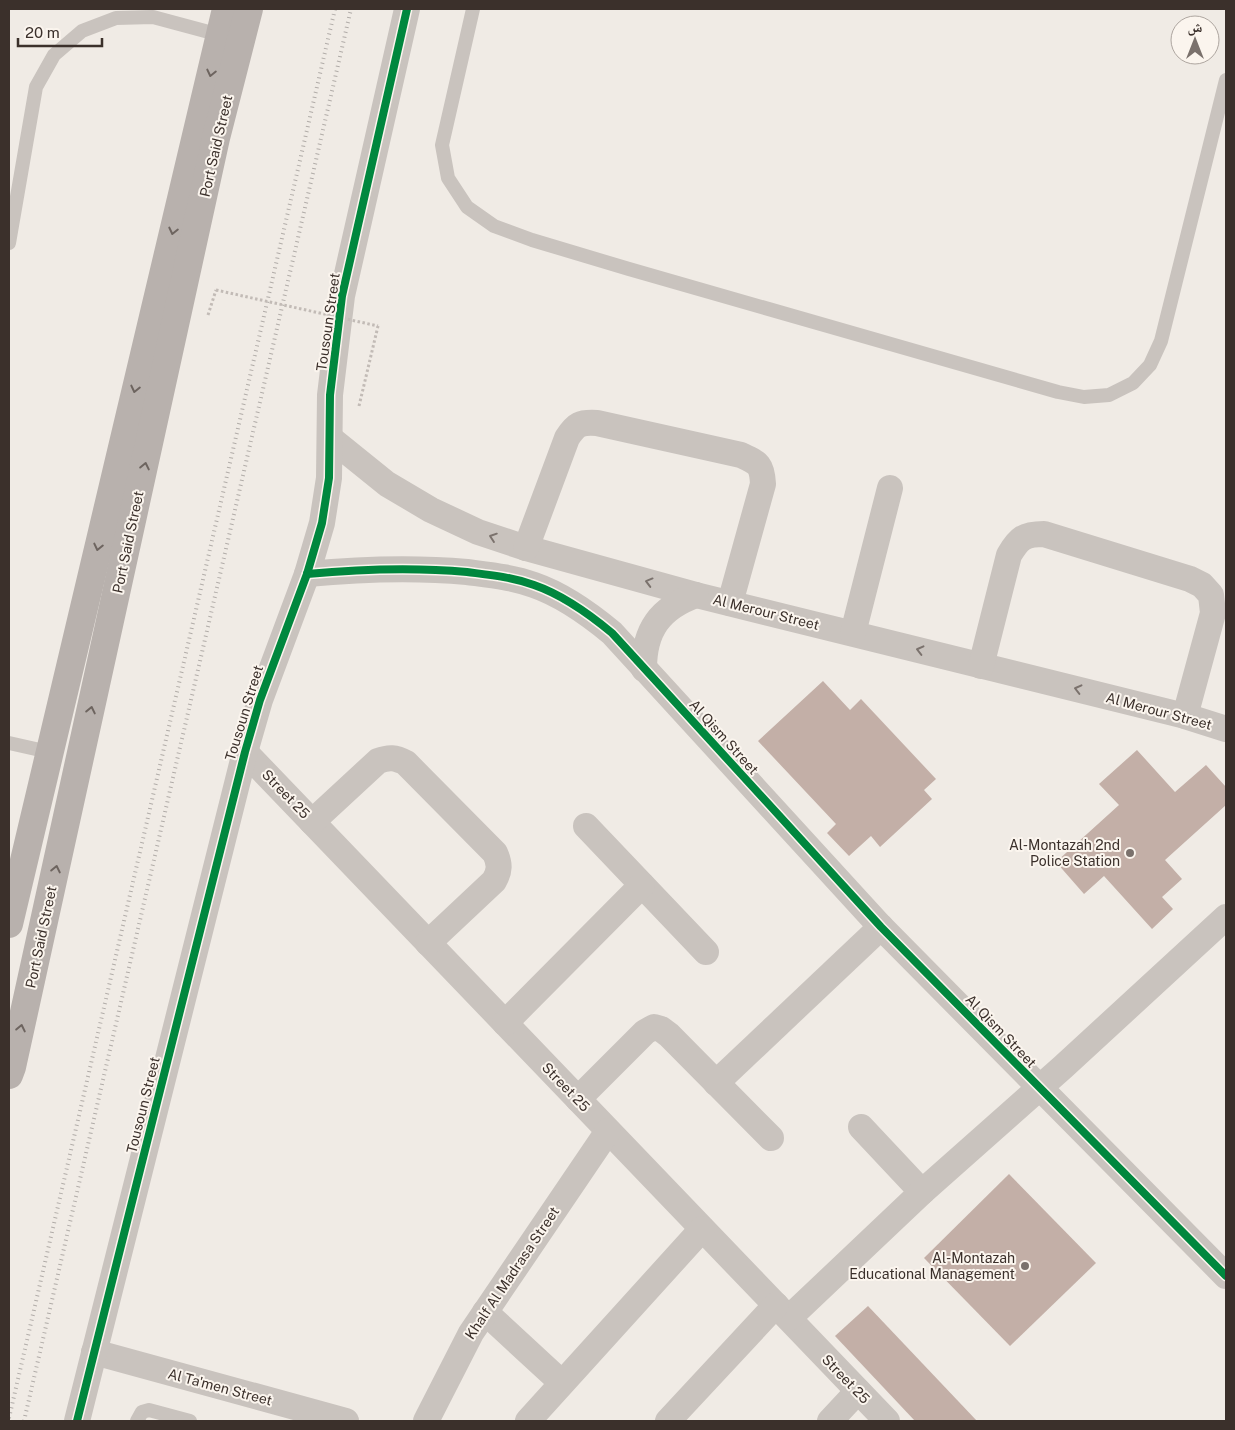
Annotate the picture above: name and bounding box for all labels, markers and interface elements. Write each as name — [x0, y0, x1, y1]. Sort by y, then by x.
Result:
scale bar — [18, 15, 101, 47]
north arrow — [1170, 15, 1220, 65]
text: ش — [1188, 19, 1203, 36]
text: 20 m — [25, 24, 60, 41]
one-way arrow — [206, 69, 217, 78]
street label: Port Said Street — [197, 94, 235, 198]
one-way arrow — [168, 227, 179, 236]
street label: Tousoun Street — [313, 272, 343, 372]
one-way arrow — [130, 385, 141, 394]
one-way arrow — [139, 462, 150, 471]
street label: Port Said Street — [109, 489, 147, 595]
one-way arrow — [489, 533, 498, 543]
one-way arrow — [93, 543, 104, 552]
one-way arrow — [644, 577, 653, 588]
street label: Al Merour Street — [711, 591, 821, 633]
one-way arrow — [916, 645, 925, 656]
street label: Tousoun Street — [222, 663, 266, 763]
one-way arrow — [1074, 685, 1082, 695]
street label: Al Merour Street — [1104, 689, 1214, 733]
street label: Al Qism Street — [686, 696, 762, 778]
one-way arrow — [85, 706, 96, 715]
street label: Street 25 — [259, 766, 313, 822]
place label: Al-Montazah 2nd Police Station — [1009, 837, 1120, 869]
marker: Al-Montazah 2nd Police Station — [1124, 847, 1136, 859]
one-way arrow — [50, 865, 61, 874]
street label: Port Said Street — [22, 884, 60, 990]
street label: Al Qism Street — [962, 991, 1040, 1071]
one-way arrow — [15, 1023, 26, 1032]
street label: Tousoun Street — [123, 1055, 163, 1155]
street label: Street 25 — [539, 1059, 593, 1115]
street label: Khalf Al Madrasa Street — [462, 1204, 562, 1342]
place label: Al-Montazah Educational Management — [849, 1250, 1015, 1282]
marker: Al-Montazah Educational Management — [1019, 1260, 1031, 1272]
street label: Street 25 — [819, 1351, 873, 1407]
street label: Al Ta'men Street — [166, 1365, 274, 1409]

